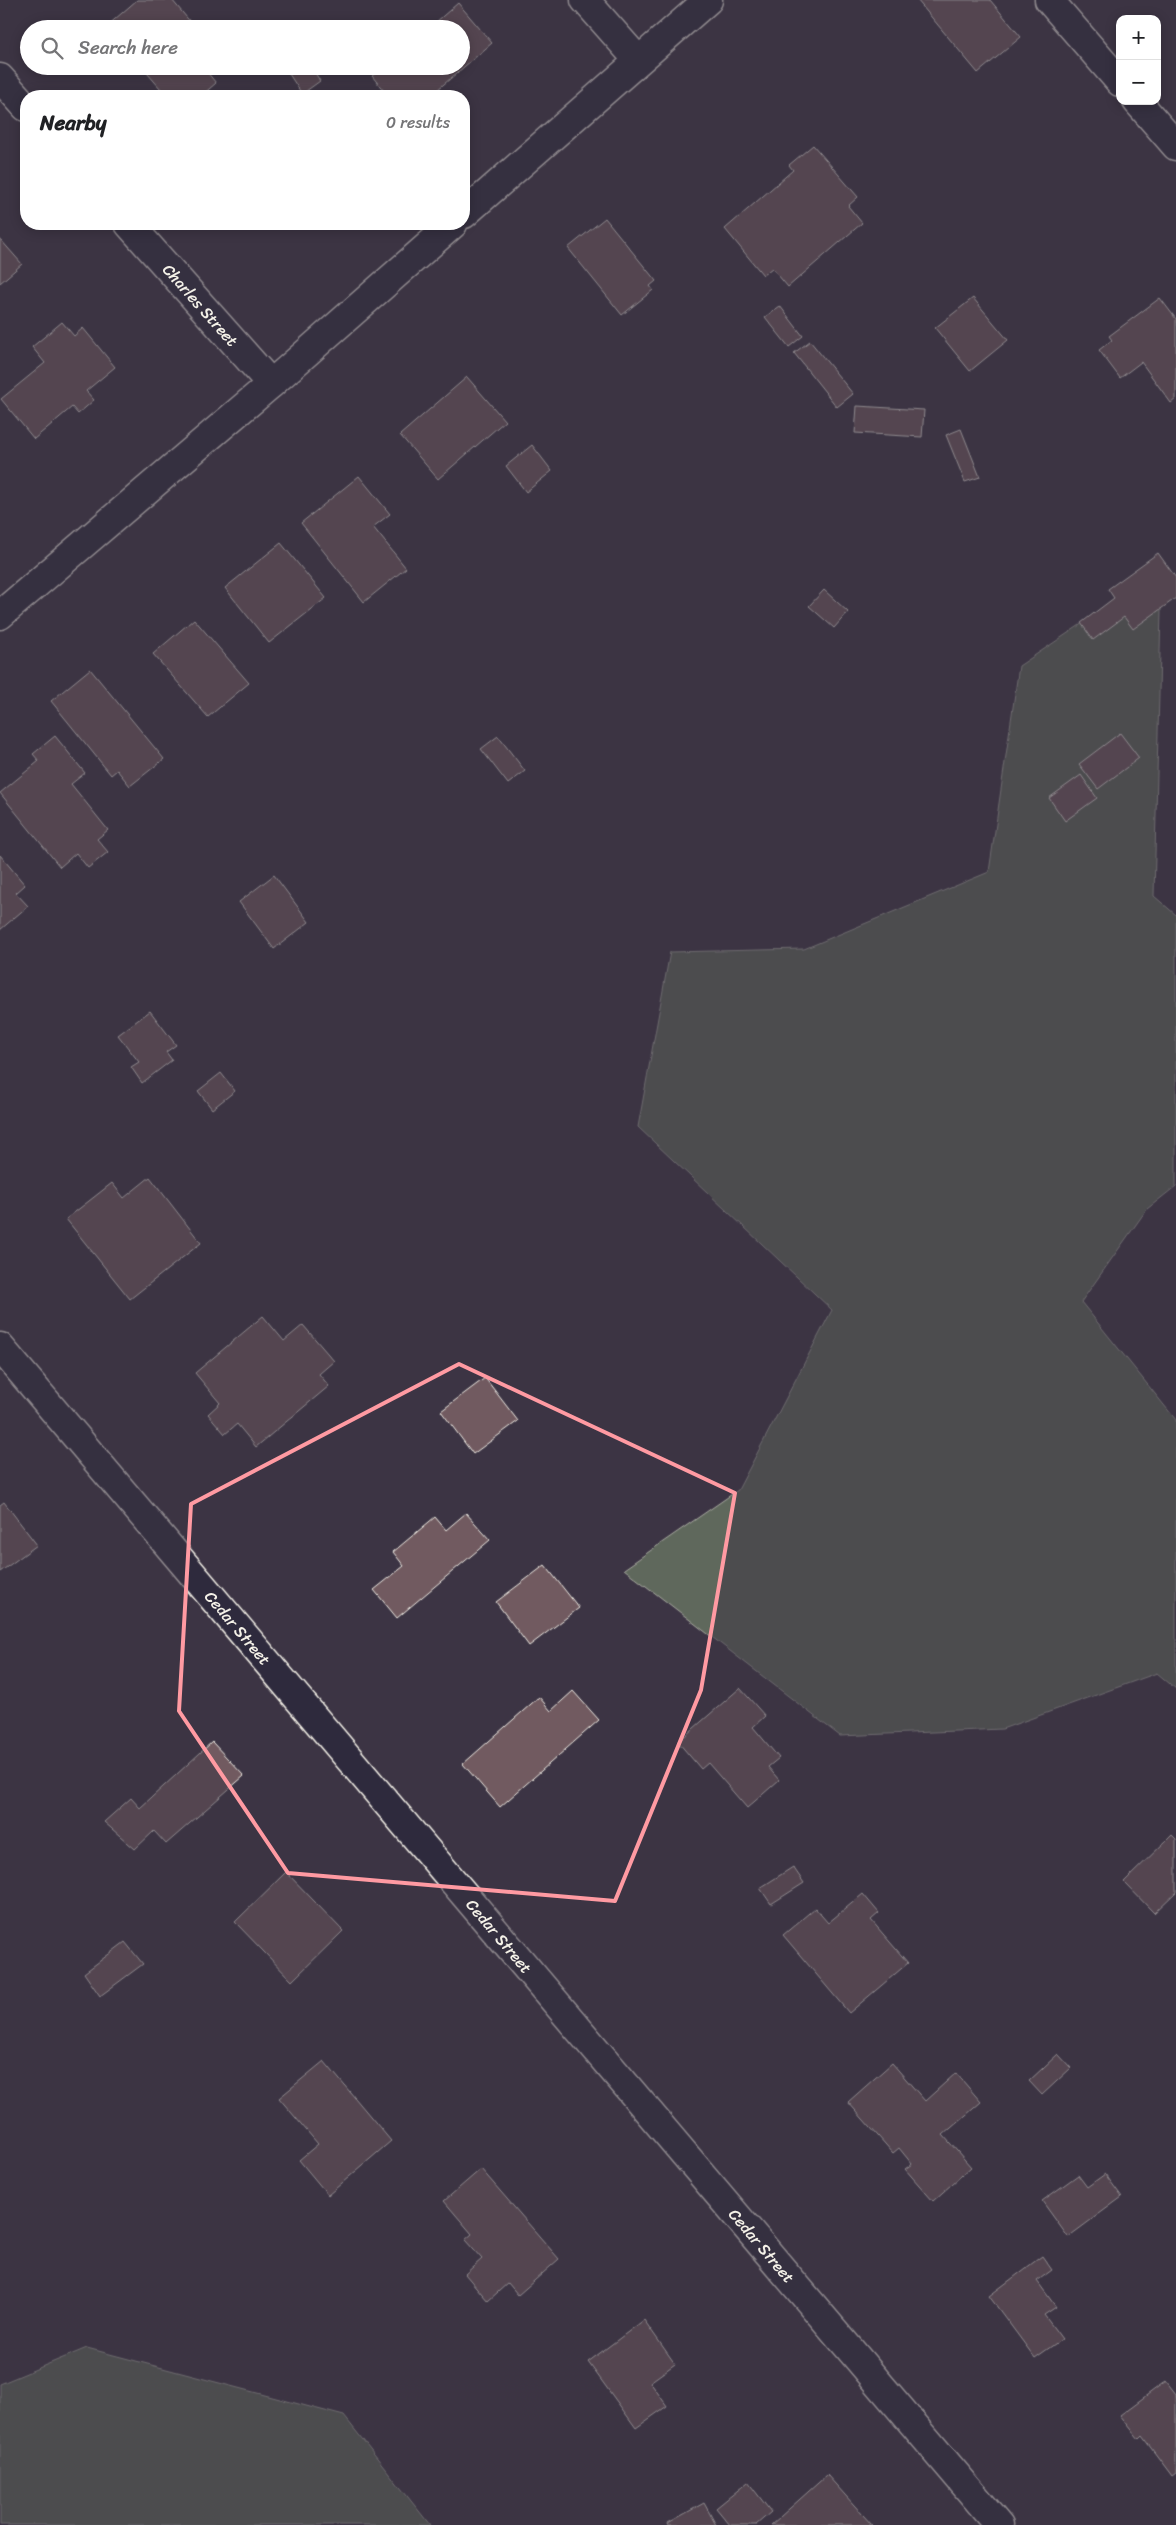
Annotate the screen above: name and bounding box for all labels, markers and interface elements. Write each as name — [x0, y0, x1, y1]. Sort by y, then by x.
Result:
map controls — [1116, 15, 1161, 105]
button: + — [1116, 15, 1161, 60]
search box — [20, 20, 470, 75]
text: Search here — [78, 31, 178, 64]
icon: search — [38, 34, 66, 62]
button: − — [1116, 60, 1161, 105]
text: Nearby — [40, 104, 106, 142]
text: 0 results — [386, 108, 450, 137]
street label: Charles Street — [155, 256, 246, 353]
street label: Cedar Street — [197, 1583, 279, 1672]
street label: Cedar Street — [459, 1892, 540, 1980]
street label: Cedar Street — [721, 2201, 803, 2290]

